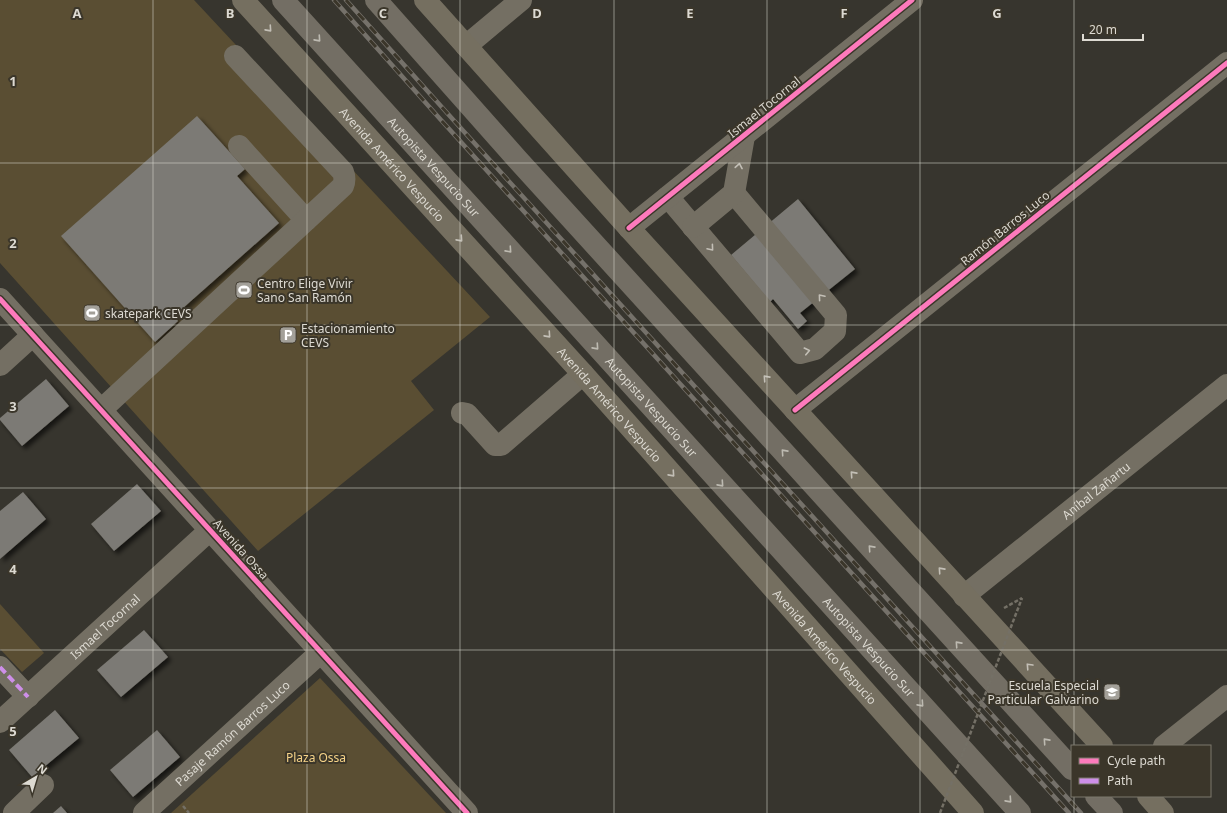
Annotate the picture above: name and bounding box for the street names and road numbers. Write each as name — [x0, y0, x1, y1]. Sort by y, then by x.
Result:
street label: Ismael Tocornal — [724, 72, 804, 142]
street label: Avenida Américo Vespucio — [336, 104, 449, 225]
street label: Autopista Vespucio Sur — [384, 113, 484, 220]
street label: Ramón Barros Luco — [957, 187, 1053, 269]
street label: Avenida Américo Vespucio — [554, 343, 666, 466]
street label: Autopista Vespucio Sur — [602, 353, 702, 461]
street label: Aníbal Zañartu — [1058, 458, 1134, 523]
street label: Avenida Ossa — [209, 515, 273, 583]
street label: Avenida Américo Vespucio — [769, 585, 881, 708]
street label: Ismael Tocornal — [66, 590, 143, 663]
street label: Autopista Vespucio Sur — [819, 593, 919, 701]
street label: Pasaje Ramón Barros Luco — [171, 676, 293, 790]

